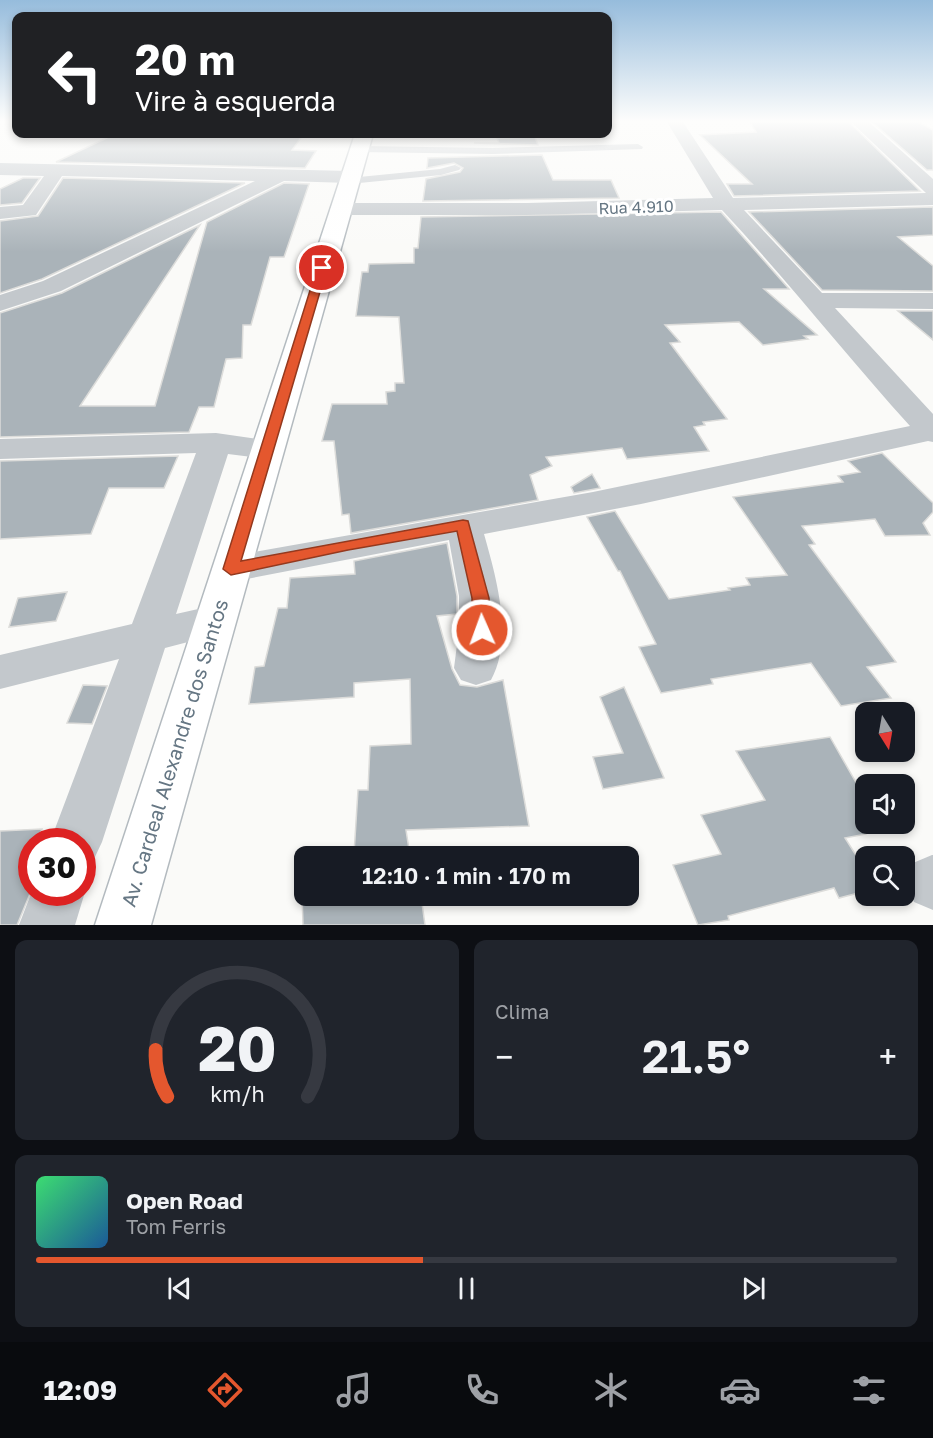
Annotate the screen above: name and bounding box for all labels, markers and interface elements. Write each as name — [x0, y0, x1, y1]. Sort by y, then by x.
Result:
text: 20 m — [135, 34, 235, 84]
icon: left — [36, 36, 114, 114]
text: Vire à esquerda — [135, 85, 336, 117]
street label: Rua 4.910 — [598, 196, 674, 218]
pin — [296, 242, 347, 293]
icon: arrive — [305, 251, 338, 284]
street label: Av. Cardeal Alexandre dos Santos — [116, 596, 232, 909]
position arrow — [450, 598, 514, 662]
north arrow — [855, 702, 915, 762]
map controls — [855, 702, 915, 906]
button: sound — [855, 774, 915, 834]
speed limit sign: 30 — [18, 828, 96, 906]
button: search — [855, 846, 915, 906]
text: 12:10 · 1 min · 170 m — [362, 862, 571, 889]
text: Clima — [495, 999, 549, 1023]
text: 20 — [198, 1010, 276, 1085]
text: 21.5° — [642, 1029, 750, 1083]
text: − — [495, 1037, 513, 1076]
text: + — [879, 1037, 897, 1076]
text: km/h — [210, 1081, 264, 1107]
text: Open Road — [126, 1187, 243, 1214]
text: Tom Ferris — [126, 1214, 226, 1238]
icon: previous — [163, 1272, 196, 1305]
icon: pause — [450, 1272, 483, 1305]
icon: next — [737, 1272, 770, 1305]
icon: directions — [204, 1369, 246, 1411]
icon: music — [333, 1369, 375, 1411]
icon: phone — [461, 1369, 503, 1411]
icon: climate — [590, 1369, 632, 1411]
icon: car — [719, 1369, 761, 1411]
icon: filters — [848, 1369, 890, 1411]
text: 12:09 — [43, 1374, 117, 1406]

